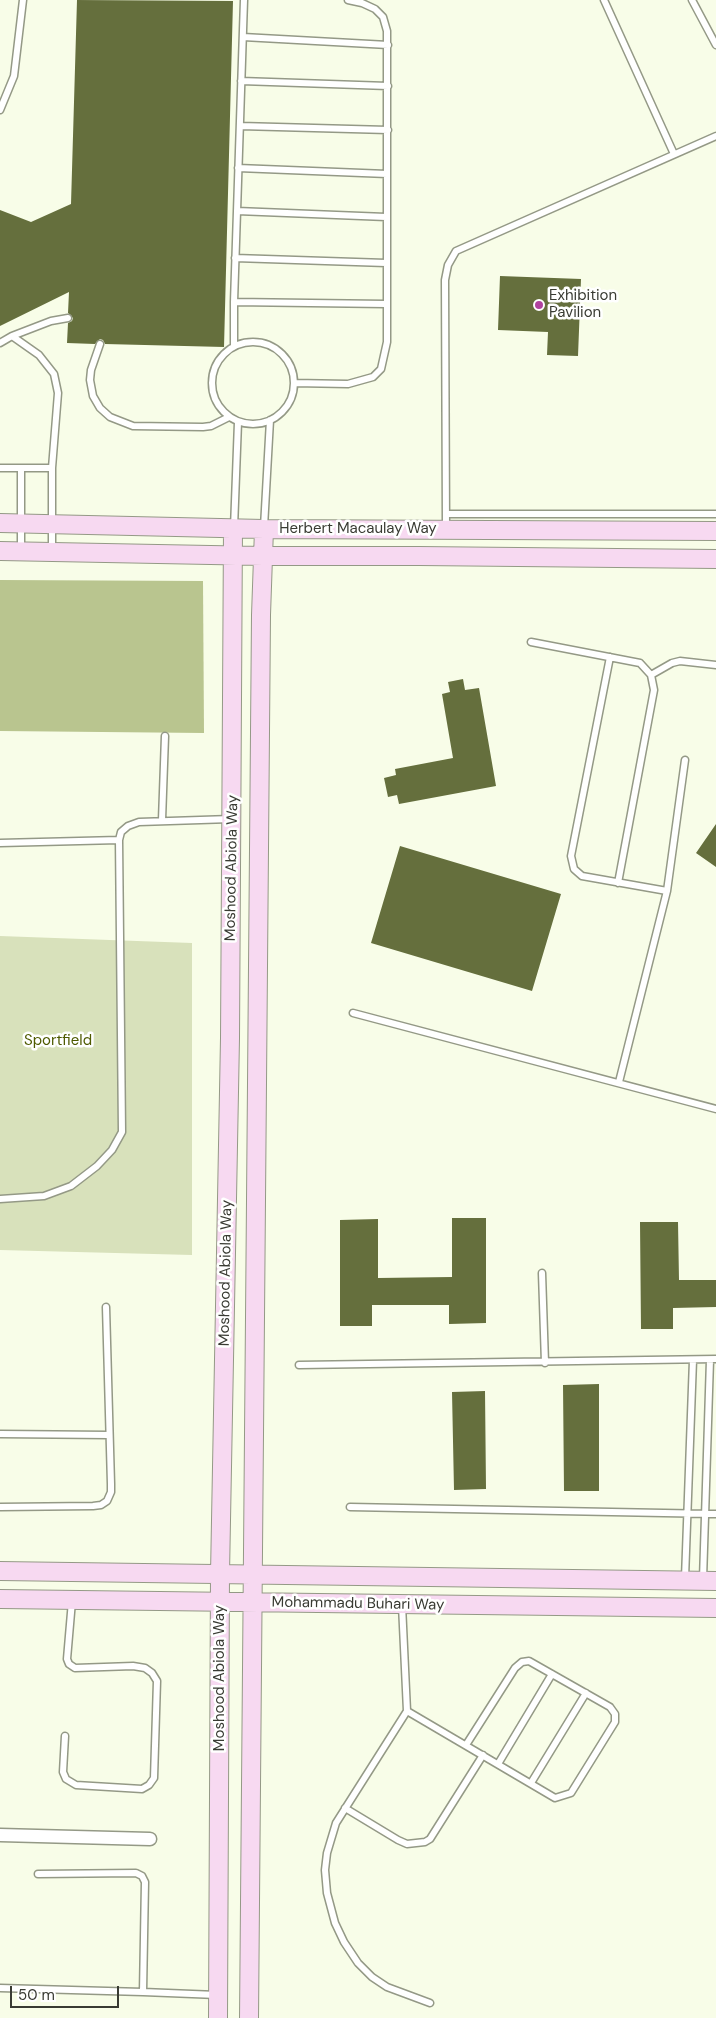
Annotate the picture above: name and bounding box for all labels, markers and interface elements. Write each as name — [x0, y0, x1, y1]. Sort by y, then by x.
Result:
place label: Exhibition Pavilion — [549, 287, 617, 322]
marker: Exhibition Pavilion — [533, 299, 545, 311]
street label: Herbert Macaulay Way — [279, 520, 437, 538]
street label: Moshood Abiola Way — [222, 795, 242, 941]
park label: Sportfield — [24, 1032, 92, 1050]
street label: Moshood Abiola Way — [216, 1200, 236, 1346]
street label: Mohammadu Buhari Way — [271, 1593, 445, 1615]
street label: Moshood Abiola Way — [211, 1605, 229, 1751]
scale bar — [12, 1976, 121, 2008]
text: 50 m — [18, 1985, 55, 2005]

